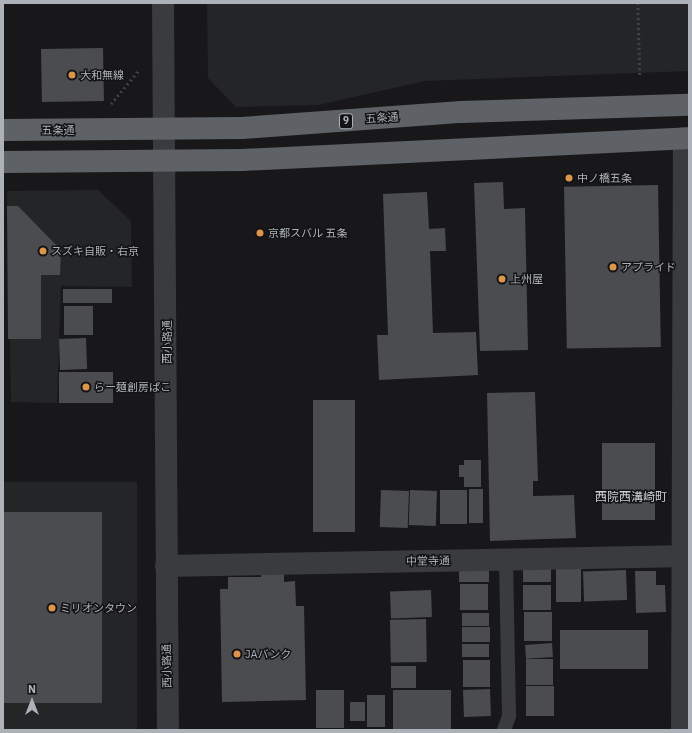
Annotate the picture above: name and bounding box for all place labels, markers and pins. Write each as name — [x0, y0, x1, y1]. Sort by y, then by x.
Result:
place label: 大和無線 — [80, 68, 124, 82]
marker: 大和無線 — [67, 70, 77, 80]
place label: 中ノ橋五条 — [577, 171, 632, 185]
marker: 中ノ橋五条 — [564, 173, 574, 183]
place label: 京都スバル 五条 — [268, 226, 348, 240]
marker: 京都スバル 五条 — [255, 228, 265, 238]
place label: スズキ自販・右京 — [51, 244, 139, 258]
marker: スズキ自販・右京 — [38, 246, 48, 256]
place label: アプライド — [621, 260, 676, 274]
marker: アプライド — [608, 262, 618, 272]
place label: 上州屋 — [510, 272, 543, 286]
marker: 上州屋 — [497, 274, 507, 284]
place label: らー麺創房ぱこ — [94, 380, 171, 394]
marker: らー麺創房ぱこ — [81, 382, 91, 392]
place label: ミリオンタウン — [60, 601, 137, 615]
marker: ミリオンタウン — [47, 603, 57, 613]
place label: JAバンク — [245, 647, 291, 661]
marker: JAバンク — [232, 649, 242, 659]

